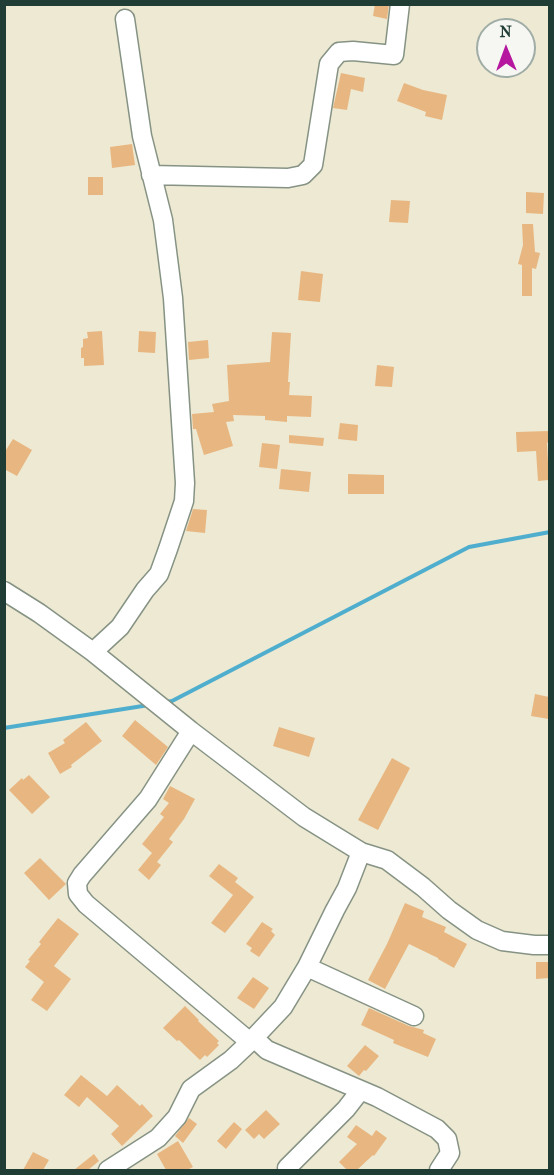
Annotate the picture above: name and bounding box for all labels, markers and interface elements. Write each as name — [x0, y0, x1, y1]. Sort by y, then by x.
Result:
north arrow — [476, 18, 536, 78]
text: N — [499, 22, 512, 41]

